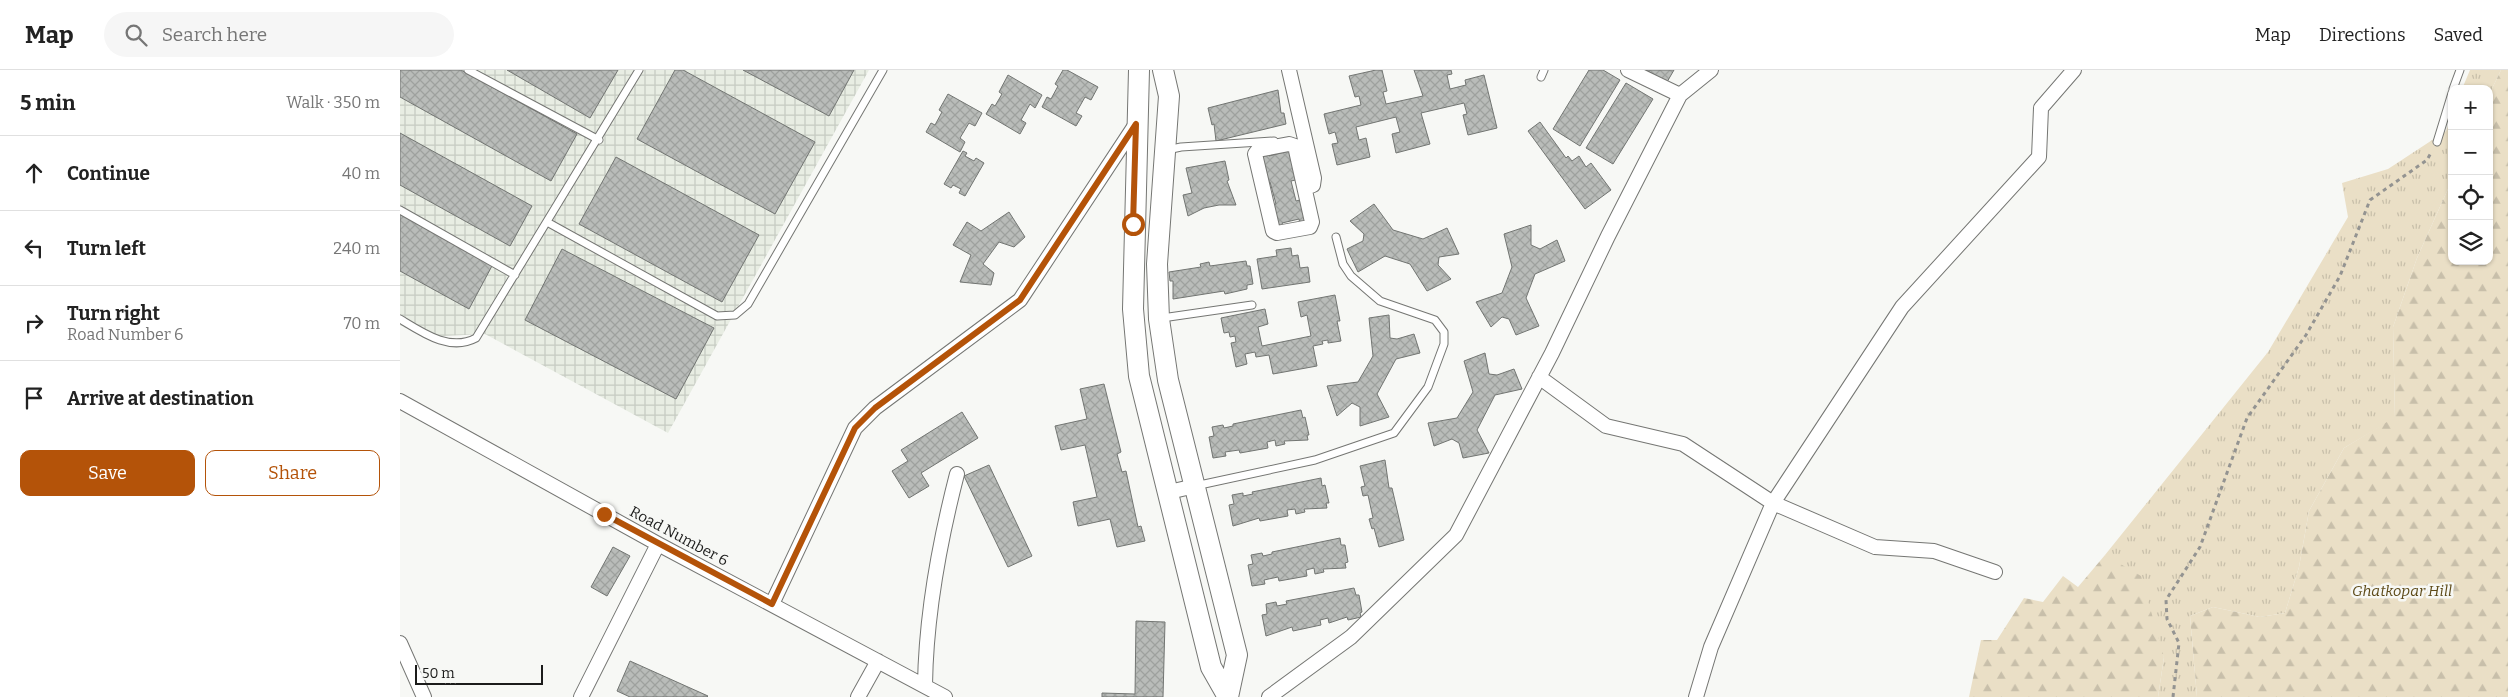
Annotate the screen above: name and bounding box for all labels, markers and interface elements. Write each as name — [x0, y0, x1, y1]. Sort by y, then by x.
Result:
search box — [104, 12, 454, 57]
text: Map — [25, 21, 74, 49]
icon: search — [122, 21, 150, 49]
text: Search here — [162, 23, 267, 46]
text: Map — [2255, 24, 2291, 46]
text: Directions — [2319, 24, 2406, 46]
text: Saved — [2434, 24, 2483, 46]
map controls — [2448, 85, 2493, 265]
button: + — [2448, 85, 2493, 130]
text: 5 min — [20, 90, 76, 116]
text: Walk · 350 m — [286, 93, 380, 112]
button: − — [2448, 130, 2493, 175]
icon: ahead — [20, 159, 48, 187]
text: Continue — [67, 162, 150, 185]
text: 40 m — [342, 164, 380, 183]
button: locate — [2448, 175, 2493, 220]
route start — [1122, 213, 1145, 236]
button: layers — [2448, 220, 2493, 265]
icon: left — [20, 234, 48, 262]
text: Turn left — [67, 237, 146, 260]
text: 240 m — [333, 239, 380, 258]
text: Turn right — [67, 302, 160, 325]
icon: right — [20, 309, 48, 337]
text: 70 m — [344, 314, 380, 333]
text: Road Number 6 — [67, 325, 183, 344]
icon: arrive — [20, 384, 48, 412]
text: Arrive at destination — [67, 387, 254, 410]
button: Save — [20, 450, 195, 496]
button: Share — [205, 450, 380, 496]
street label: Road Number 6 — [627, 502, 732, 570]
route end — [593, 503, 616, 526]
park label: Ghatkopar Hill — [2352, 582, 2452, 600]
scale bar — [415, 662, 542, 685]
text: 50 m — [422, 665, 455, 682]

